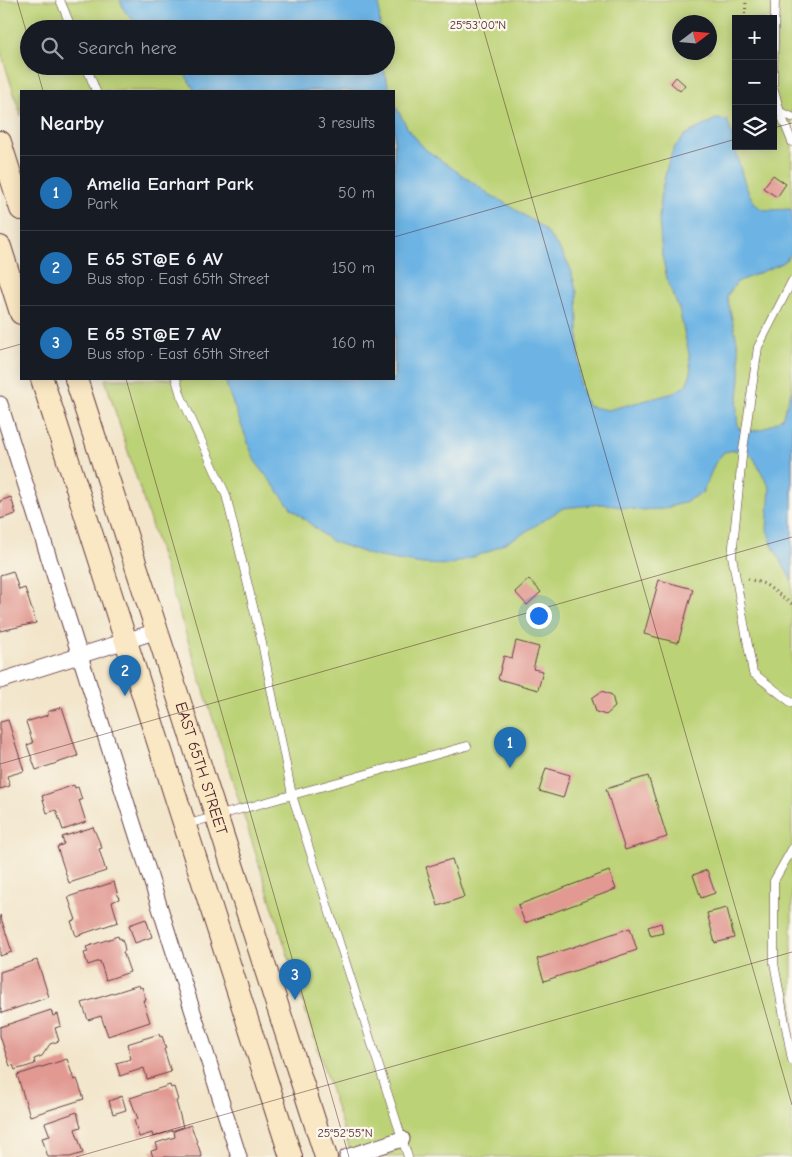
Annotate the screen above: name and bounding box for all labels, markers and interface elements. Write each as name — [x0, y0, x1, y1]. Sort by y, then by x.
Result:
north arrow — [672, 15, 717, 60]
map controls — [732, 15, 777, 150]
button: + — [732, 15, 777, 60]
text: 25°53'00"N — [450, 18, 506, 32]
search box — [20, 20, 395, 75]
icon: search — [38, 34, 66, 62]
text: Search here — [78, 37, 177, 59]
button: − — [732, 60, 777, 105]
button: layers — [732, 105, 777, 150]
text: Nearby — [40, 111, 104, 135]
text: 3 results — [318, 114, 375, 132]
text: Amelia Earhart Park — [87, 173, 253, 195]
text: 1 — [53, 184, 59, 202]
text: 50 m — [338, 184, 375, 202]
text: Park — [87, 195, 118, 213]
text: E 65 ST@E 6 AV — [87, 248, 223, 270]
text: 2 — [52, 259, 60, 277]
text: 150 m — [332, 259, 375, 277]
text: Bus stop · East 65th Street — [87, 270, 269, 288]
text: E 65 ST@E 7 AV — [87, 323, 221, 345]
text: 3 — [52, 334, 60, 352]
text: 160 m — [332, 334, 375, 352]
text: Bus stop · East 65th Street — [87, 345, 269, 363]
your location — [526, 603, 552, 629]
pin: 2 — [109, 655, 141, 696]
street label: EAST 65TH STREET — [171, 700, 231, 838]
pin: 1 — [494, 727, 526, 768]
pin: 3 — [279, 959, 311, 1000]
text: 25°52'55"N — [317, 1126, 373, 1140]

